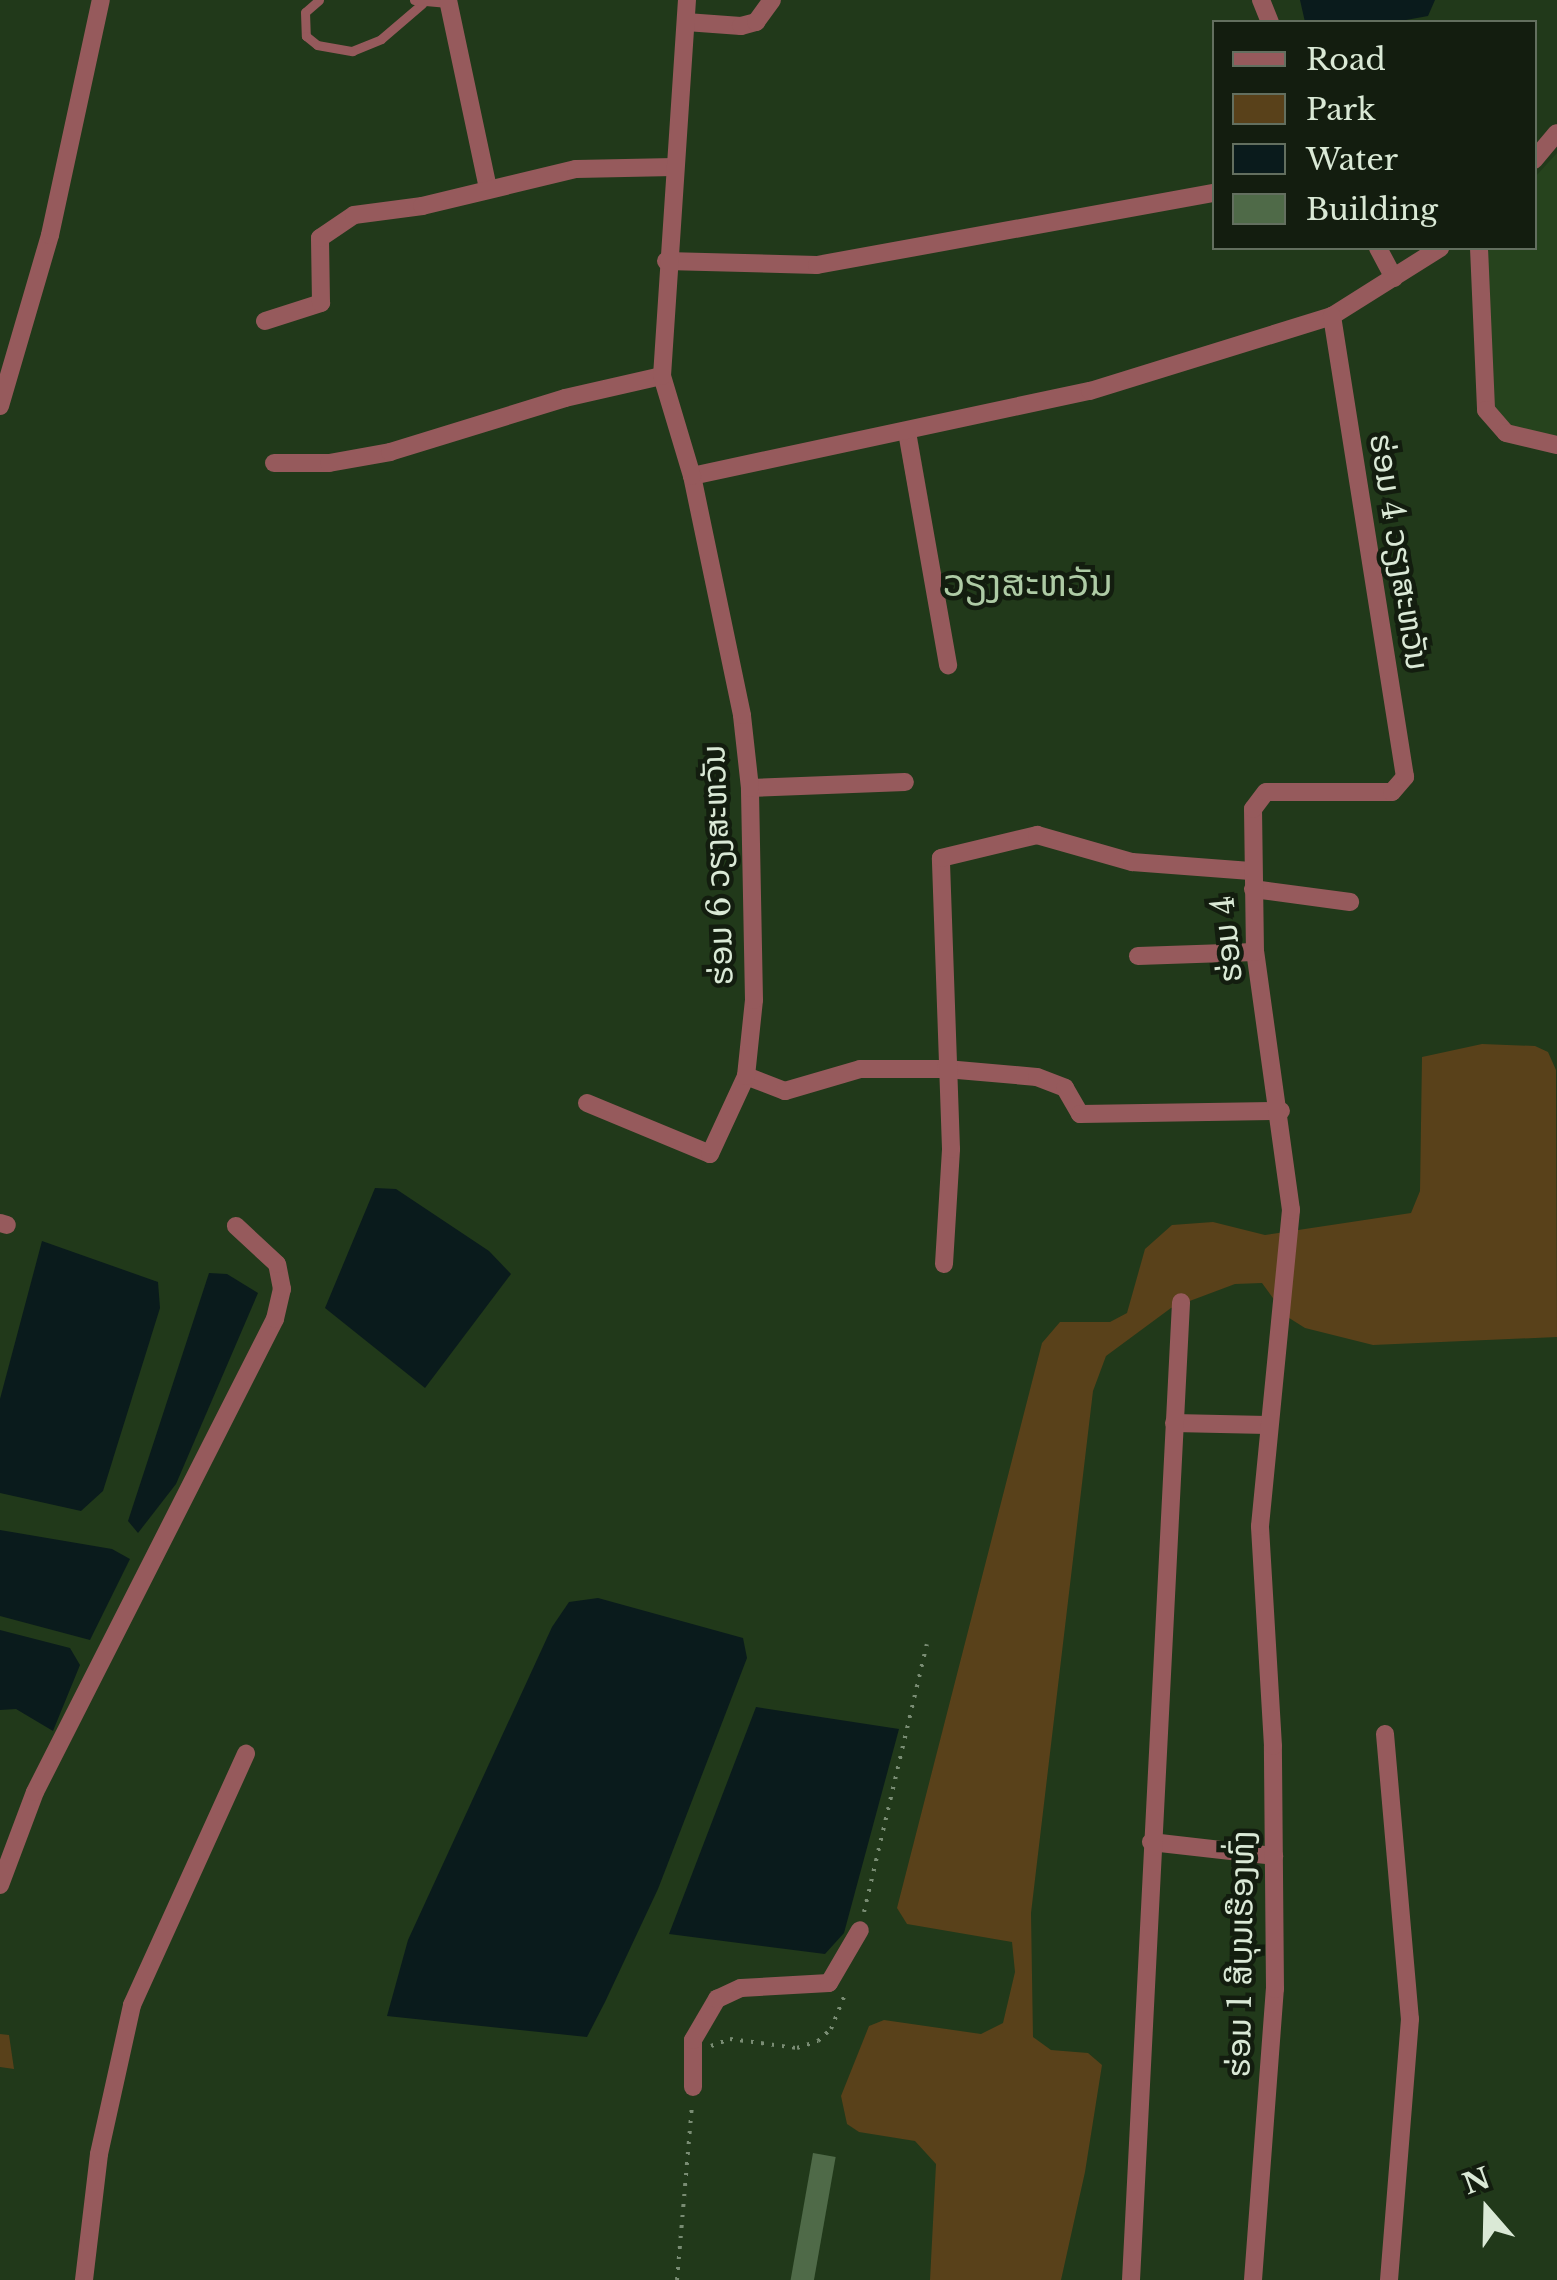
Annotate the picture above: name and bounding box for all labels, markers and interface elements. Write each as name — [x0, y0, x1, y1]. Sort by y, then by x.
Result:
legend — [1212, 20, 1537, 250]
text: Road — [1306, 41, 1386, 78]
text: Park — [1306, 91, 1376, 128]
text: Water — [1306, 141, 1398, 178]
text: Building — [1306, 191, 1438, 228]
street label: ຮ່ອມ 4 ວຽງສະຫວັນ — [1361, 431, 1437, 673]
district label: ວຽງສະຫວັນ — [943, 560, 1113, 606]
street label: ຮ່ອມ 6 ວຽງສະຫວັນ — [695, 744, 741, 986]
street label: ຮ່ອມ 4 — [1203, 894, 1251, 984]
street label: ຮ່ອມ 1 ສີບຸນເຮືອງທົ່ງ — [1220, 1830, 1262, 2078]
north arrow — [1437, 2160, 1537, 2260]
text: N — [1458, 2160, 1495, 2202]

